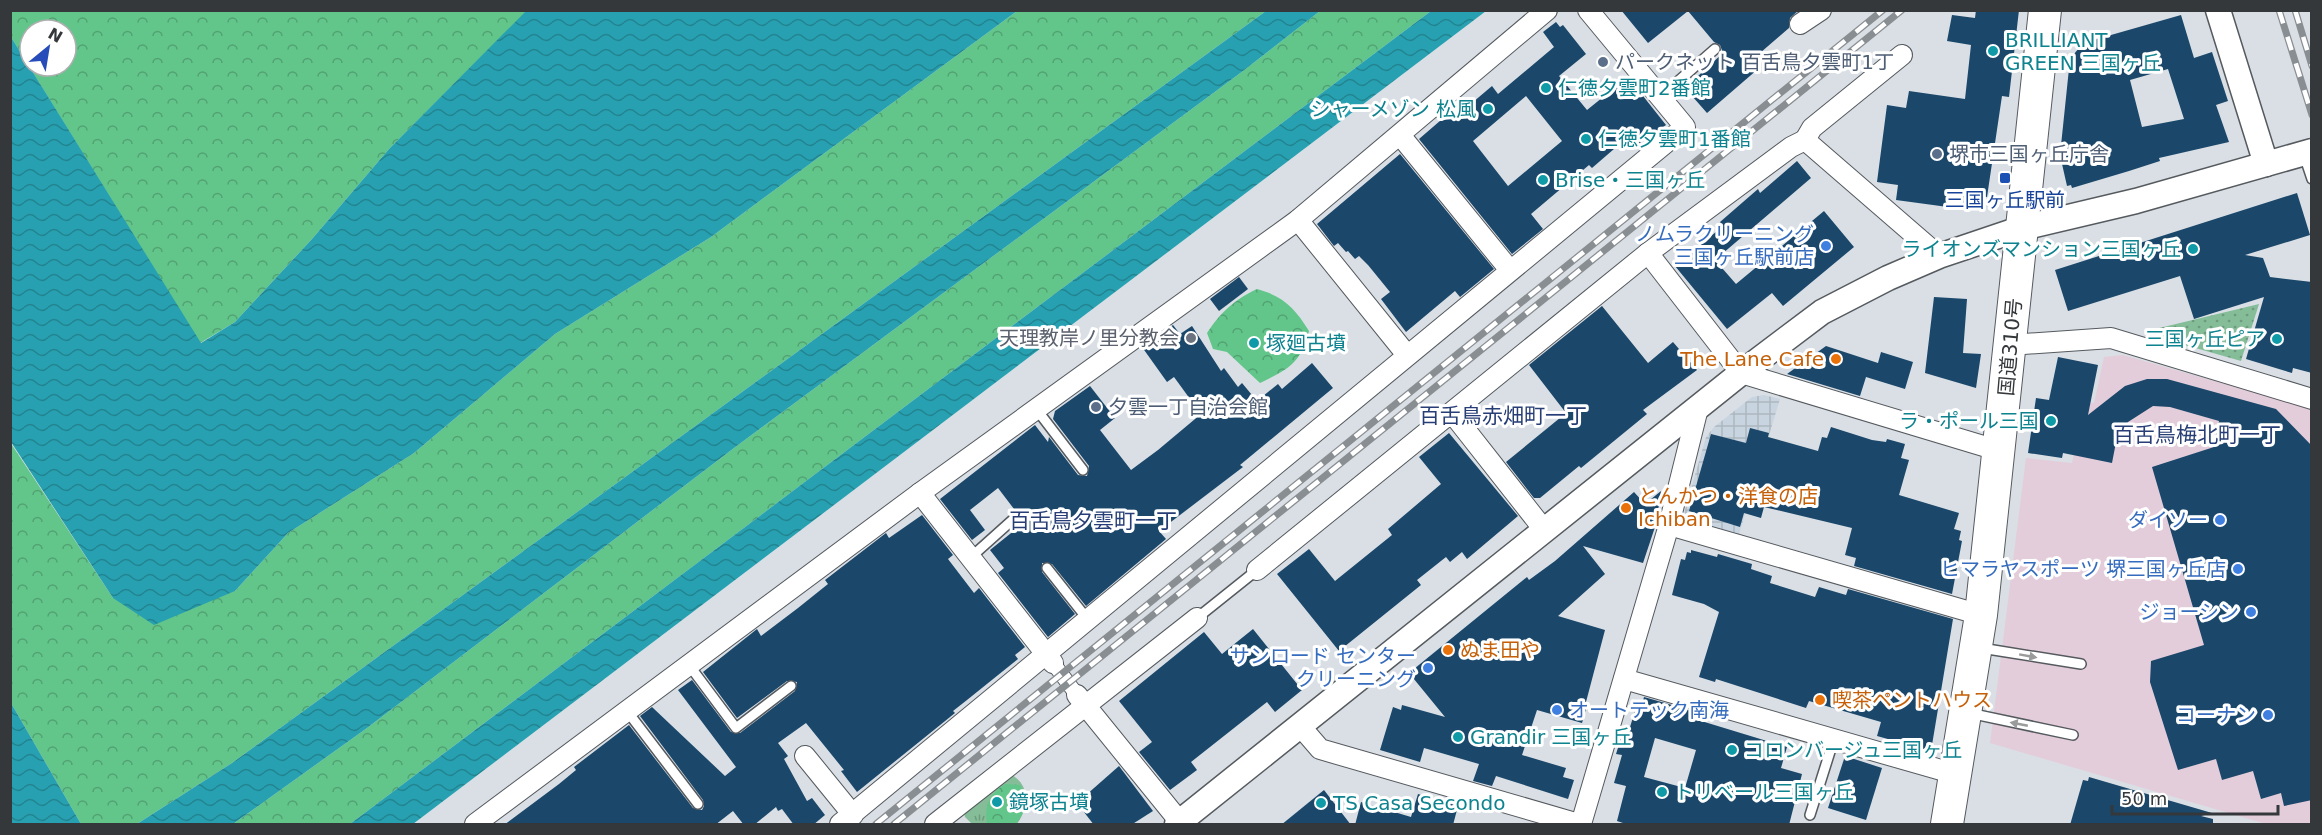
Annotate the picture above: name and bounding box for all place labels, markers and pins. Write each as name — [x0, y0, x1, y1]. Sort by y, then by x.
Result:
place label: BRILLIANT GREEN 三国ヶ丘 — [2005, 28, 2161, 75]
marker: BRILLIANT GREEN 三国ヶ丘 — [1986, 44, 2000, 58]
place label: パークネット 百舌鳥夕雲町1丁 — [1615, 50, 1894, 74]
marker: パークネット 百舌鳥夕雲町1丁 — [1596, 55, 1610, 69]
place label: 仁徳夕雲町2番館 — [1558, 76, 1711, 100]
marker: 仁徳夕雲町2番館 — [1539, 81, 1553, 95]
place label: シャーメゾン 松風 — [1310, 97, 1476, 121]
marker: シャーメゾン 松風 — [1481, 102, 1495, 116]
place label: 仁徳夕雲町1番館 — [1598, 127, 1751, 151]
marker: 仁徳夕雲町1番館 — [1579, 132, 1593, 146]
place label: 堺市三国ヶ丘庁舎 — [1949, 142, 2109, 166]
marker: 堺市三国ヶ丘庁舎 — [1930, 147, 1944, 161]
place label: Brise・三国ヶ丘 — [1555, 168, 1705, 192]
marker: 三国ヶ丘駅前 — [1998, 171, 2012, 185]
marker: Brise・三国ヶ丘 — [1536, 173, 1550, 187]
place label: 三国ヶ丘駅前 — [1945, 188, 2065, 212]
place label: ノムラクリーニング 三国ヶ丘駅前店 — [1635, 222, 1814, 269]
place label: ライオンズマンション三国ヶ丘 — [1901, 237, 2181, 261]
marker: ノムラクリーニング 三国ヶ丘駅前店 — [1819, 239, 1833, 253]
marker: ライオンズマンション三国ヶ丘 — [2186, 242, 2200, 256]
place label: 天理教岸ノ里分教会 — [999, 326, 1179, 350]
place label: 三国ヶ丘ピア — [2145, 327, 2265, 351]
marker: 天理教岸ノ里分教会 — [1184, 331, 1198, 345]
place label: 塚廻古墳 — [1266, 331, 1346, 355]
marker: 三国ヶ丘ピア — [2270, 332, 2284, 346]
marker: 塚廻古墳 — [1247, 336, 1261, 350]
place label: The Lane Cafe — [1679, 347, 1824, 371]
marker: The Lane Cafe — [1829, 352, 1843, 366]
place label: 夕雲一丁自治会館 — [1108, 395, 1268, 419]
marker: 夕雲一丁自治会館 — [1089, 400, 1103, 414]
place label: ラ・ポール三国 — [1899, 409, 2039, 433]
marker: ラ・ポール三国 — [2044, 414, 2058, 428]
place label: とんかつ・洋食の店 Ichiban — [1638, 484, 1818, 531]
marker: とんかつ・洋食の店 Ichiban — [1619, 501, 1633, 515]
place label: ダイソー — [2128, 508, 2208, 532]
marker: ダイソー — [2213, 513, 2227, 527]
place label: ヒマラヤスポーツ 堺三国ヶ丘店 — [1940, 557, 2226, 581]
marker: ヒマラヤスポーツ 堺三国ヶ丘店 — [2231, 562, 2245, 576]
place label: ジョーシン — [2139, 600, 2239, 624]
marker: ジョーシン — [2244, 605, 2258, 619]
place label: ぬま田や — [1460, 638, 1540, 662]
marker: ぬま田や — [1441, 643, 1455, 657]
place label: サンロード センター クリーニング — [1230, 644, 1416, 691]
marker: サンロード センター クリーニング — [1421, 661, 1435, 675]
place label: 喫茶ペントハウス — [1832, 688, 1992, 712]
marker: 喫茶ペントハウス — [1813, 693, 1827, 707]
place label: オートテック南海 — [1569, 698, 1729, 722]
marker: オートテック南海 — [1550, 703, 1564, 717]
place label: コーナン — [2176, 703, 2256, 727]
marker: コーナン — [2261, 708, 2275, 722]
place label: Grandir 三国ヶ丘 — [1470, 725, 1631, 749]
marker: Grandir 三国ヶ丘 — [1451, 730, 1465, 744]
place label: コロンバージュ三国ヶ丘 — [1744, 738, 1962, 762]
marker: コロンバージュ三国ヶ丘 — [1725, 743, 1739, 757]
place label: トリベール三国ヶ丘 — [1674, 780, 1854, 804]
marker: トリベール三国ヶ丘 — [1655, 785, 1669, 799]
place label: 鏡塚古墳 — [1009, 790, 1089, 814]
place label: TS Casa Secondo — [1332, 791, 1505, 815]
marker: 鏡塚古墳 — [990, 795, 1004, 809]
marker: TS Casa Secondo — [1314, 796, 1328, 810]

